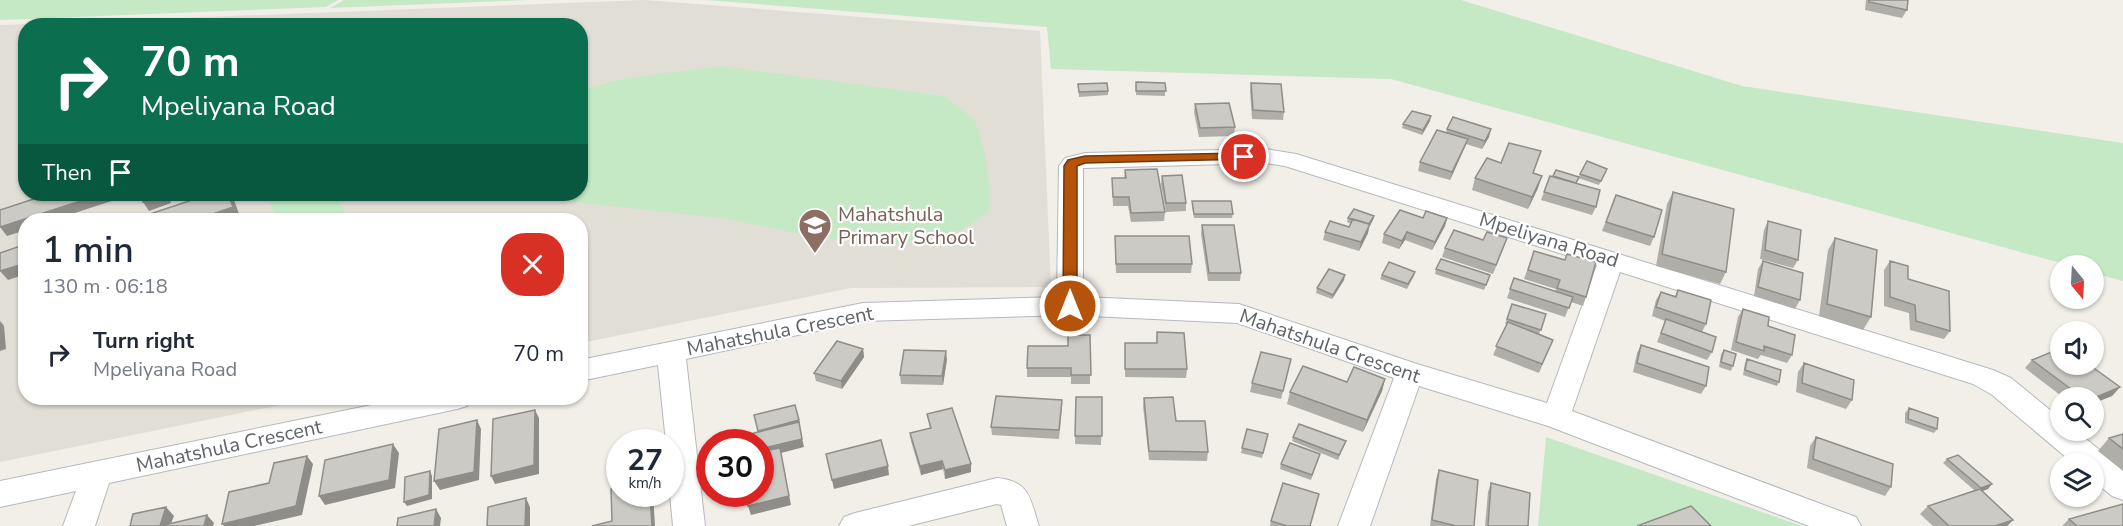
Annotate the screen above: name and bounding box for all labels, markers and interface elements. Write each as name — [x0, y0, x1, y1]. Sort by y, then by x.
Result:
text: 70 m — [141, 34, 240, 91]
icon: right — [42, 42, 120, 120]
text: Mpeliyana Road — [141, 88, 336, 125]
pin — [1218, 131, 1269, 182]
icon: arrive — [1227, 140, 1260, 173]
icon: arrive — [104, 156, 137, 189]
text: Then — [42, 158, 92, 188]
place label: Mahatshula Primary School — [838, 201, 974, 251]
street label: Mpeliyana Road — [1476, 206, 1622, 274]
school or university icon: Mahatshula Primary School — [797, 207, 833, 254]
text: 1 min — [42, 226, 134, 275]
button: close — [501, 233, 564, 296]
north arrow — [2050, 255, 2104, 309]
map controls — [2050, 255, 2104, 507]
text: 130 m · 06:18 — [42, 273, 168, 300]
position arrow — [1038, 274, 1102, 338]
street label: Mahatshula Crescent — [684, 299, 876, 362]
street label: Mahatshula Crescent — [1236, 302, 1425, 390]
button: sound — [2050, 321, 2104, 375]
text: Turn right — [93, 326, 194, 356]
icon: right — [42, 338, 75, 371]
text: 70 m — [513, 339, 564, 369]
text: Mpeliyana Road — [93, 356, 237, 383]
button: search — [2050, 387, 2104, 441]
street label: Mahatshula Crescent — [134, 413, 325, 479]
speed limit sign: 30 — [696, 429, 774, 507]
text: 27 — [627, 440, 663, 481]
button: layers — [2050, 453, 2104, 507]
text: km/h — [628, 473, 662, 493]

